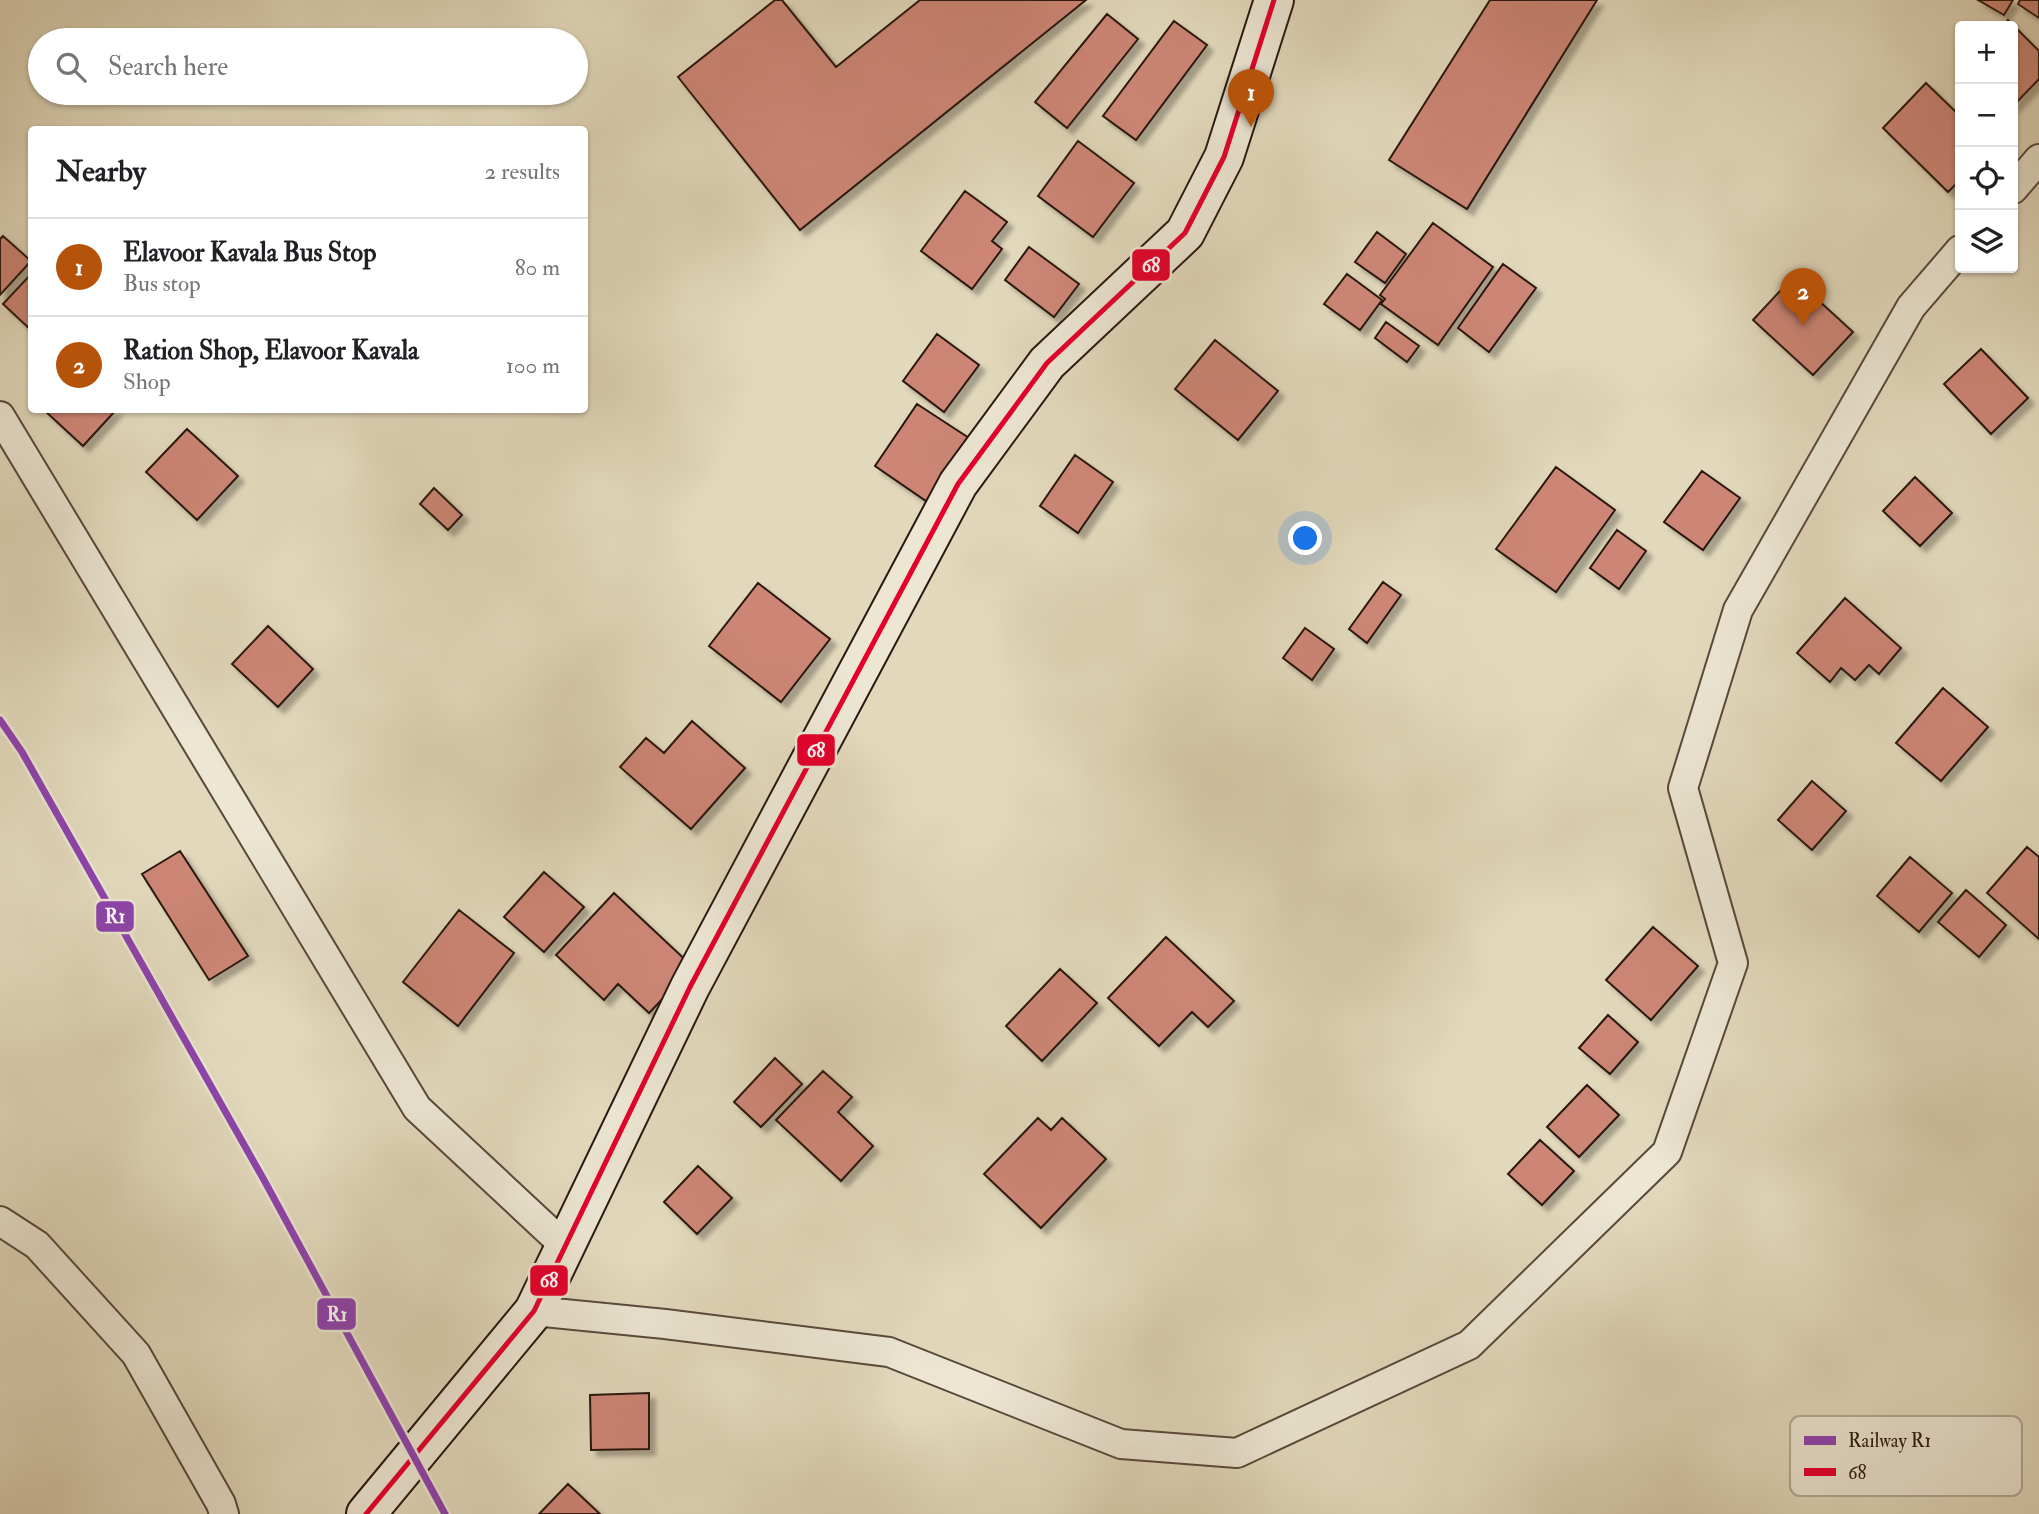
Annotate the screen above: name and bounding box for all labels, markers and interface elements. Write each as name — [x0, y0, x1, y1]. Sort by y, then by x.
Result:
map controls — [1955, 21, 2018, 273]
button: + — [1955, 21, 2018, 84]
search box — [28, 28, 588, 105]
icon: search — [52, 48, 90, 86]
text: Search here — [108, 51, 228, 83]
pin: 1 — [1228, 69, 1274, 127]
button: − — [1955, 84, 2018, 147]
button: locate — [1955, 147, 2018, 210]
text: Nearby — [56, 153, 146, 190]
text: 2 results — [485, 157, 560, 186]
button: layers — [1955, 210, 2018, 273]
text: Elavoor Kavala Bus Stop — [123, 237, 376, 269]
line badge: 68 — [1131, 248, 1171, 282]
text: 1 — [75, 253, 83, 282]
text: 80 m — [515, 253, 560, 282]
text: 68 — [1142, 254, 1160, 278]
pin: 2 — [1780, 268, 1826, 326]
text: Bus stop — [123, 269, 201, 298]
text: Ration Shop, Elavoor Kavala — [123, 335, 419, 367]
text: 2 — [73, 351, 85, 380]
text: 100 m — [506, 351, 560, 380]
text: Shop — [123, 367, 171, 396]
your location — [1288, 521, 1322, 555]
line badge: 68 — [796, 733, 836, 767]
text: 68 — [807, 739, 825, 763]
line badge: R1 — [95, 900, 135, 933]
text: R1 — [105, 905, 125, 929]
line badge: 68 — [529, 1264, 569, 1297]
text: 68 — [540, 1269, 558, 1293]
line badge: R1 — [316, 1297, 357, 1331]
text: R1 — [327, 1303, 347, 1327]
legend — [1790, 1416, 2022, 1496]
text: Railway R1 — [1848, 1429, 1931, 1453]
text: 68 — [1848, 1461, 1867, 1485]

